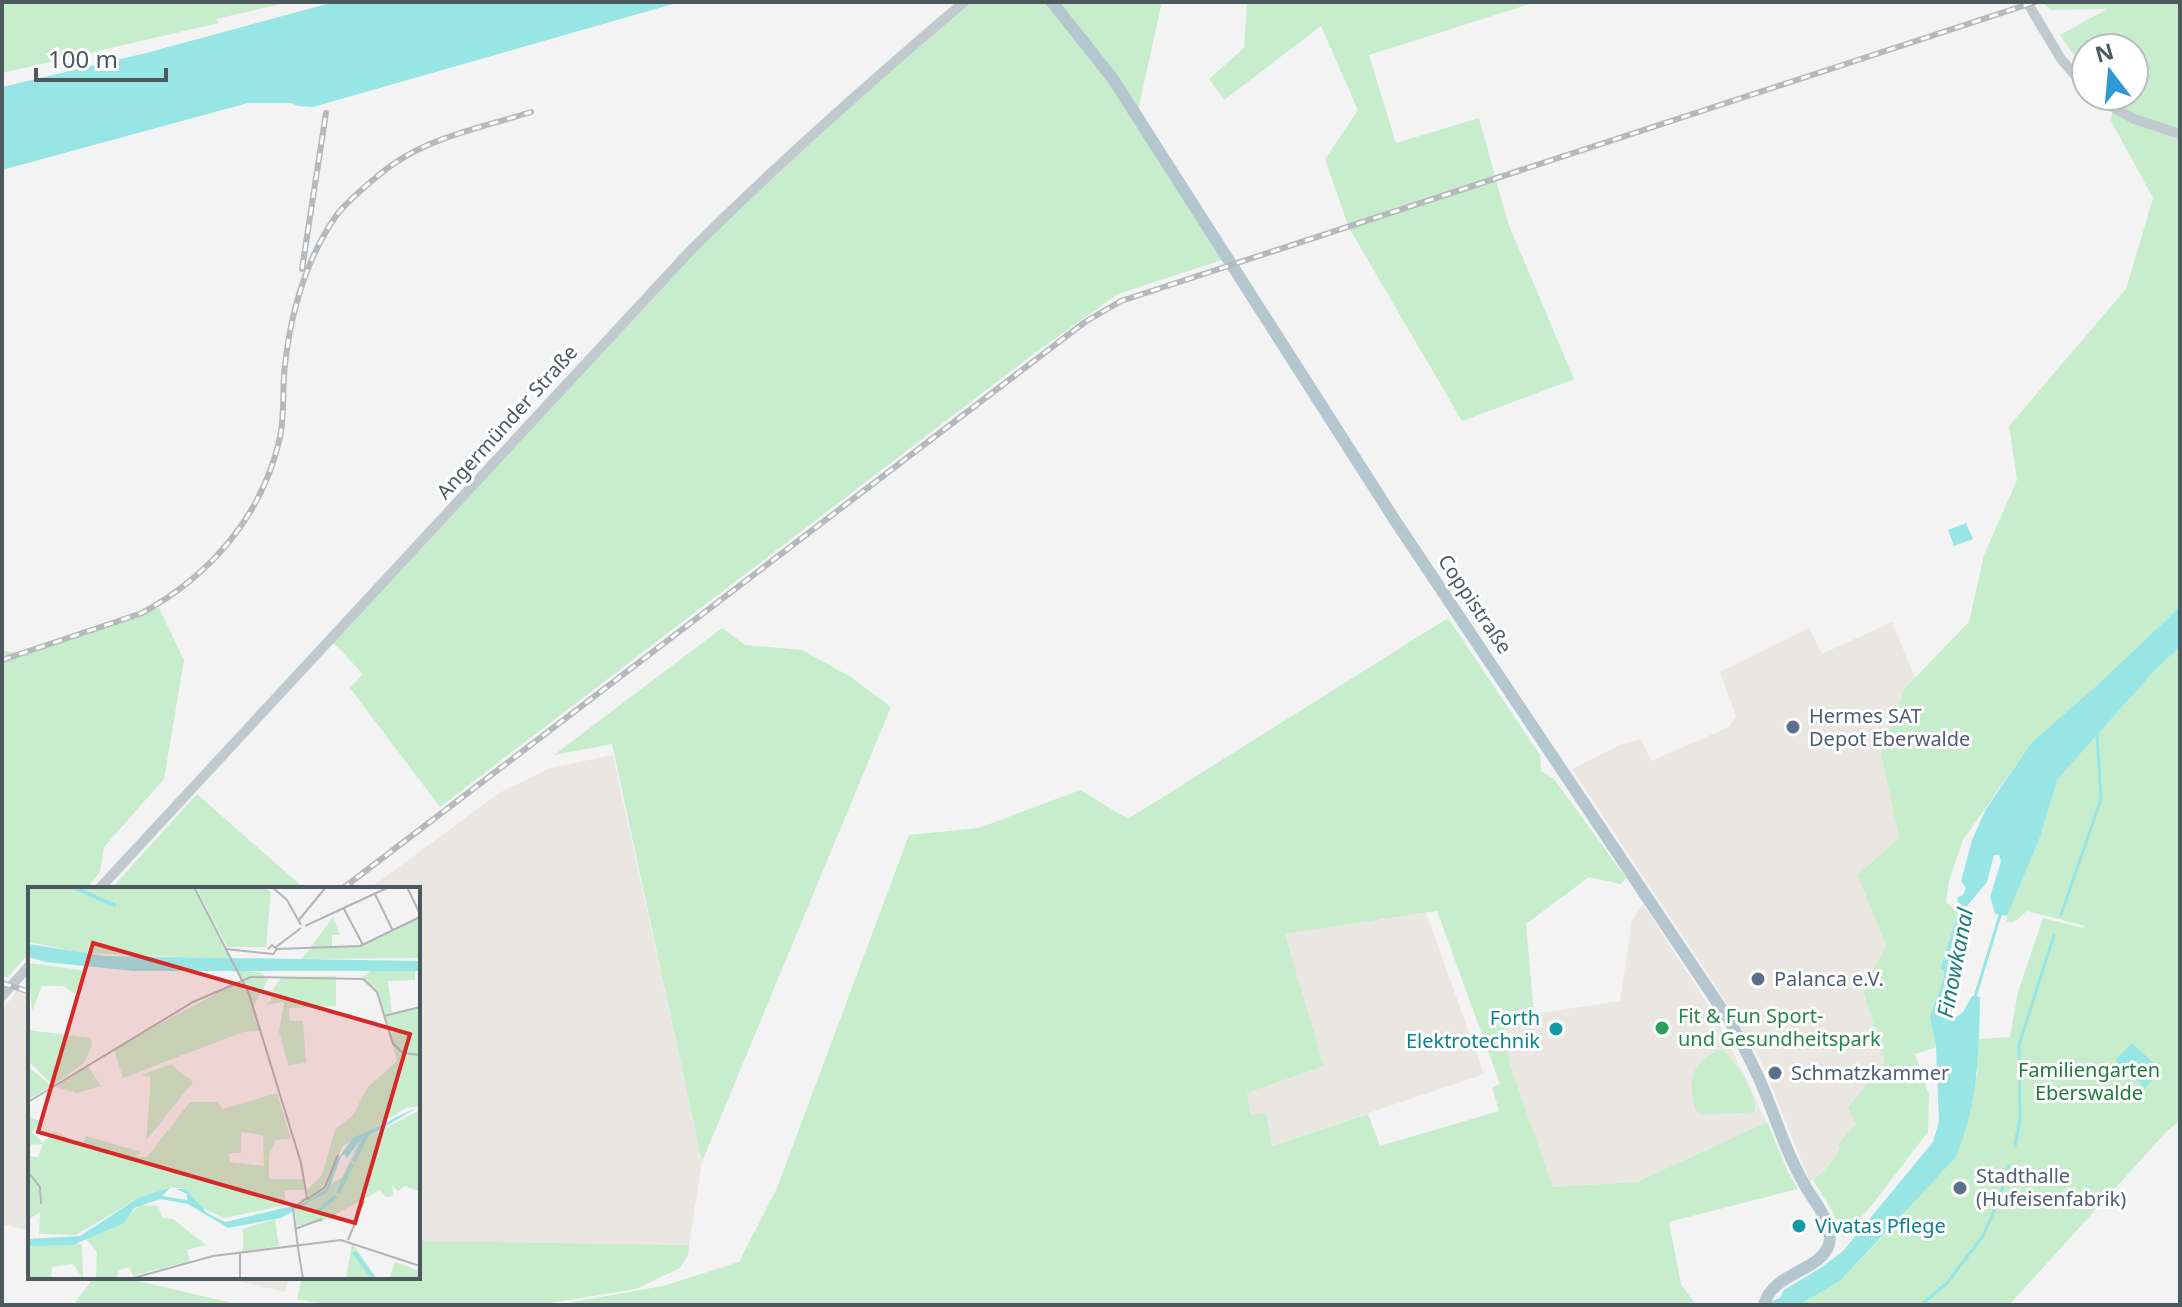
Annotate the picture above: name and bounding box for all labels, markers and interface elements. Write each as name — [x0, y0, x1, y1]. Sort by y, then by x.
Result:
scale bar — [36, 32, 166, 82]
north arrow — [2070, 32, 2150, 112]
text: N — [2091, 35, 2117, 69]
text: 100 m — [48, 42, 118, 75]
street label: Angermünder Straße — [430, 339, 583, 505]
street label: Coppistraße — [1432, 549, 1519, 659]
place label: Hermes SAT Depot Eberwalde — [1809, 702, 1970, 752]
marker: Hermes SAT Depot Eberwalde — [1784, 718, 1802, 736]
inset map — [28, 887, 420, 1279]
water label: Finowkanal — [1929, 904, 1980, 1020]
place label: Palanca e.V. — [1774, 965, 1884, 992]
marker: Palanca e.V. — [1749, 970, 1767, 988]
place label: Fit & Fun Sport- und Gesundheitspark — [1678, 1002, 1881, 1052]
place label: Forth Elektrotechnik — [1406, 1004, 1540, 1054]
marker: Fit & Fun Sport- und Gesundheitspark — [1653, 1019, 1671, 1037]
marker: Forth Elektrotechnik — [1547, 1020, 1565, 1038]
park label: Familiengarten Eberswalde — [2018, 1056, 2160, 1106]
place label: Schmatzkammer — [1791, 1059, 1949, 1086]
marker: Schmatzkammer — [1766, 1064, 1784, 1082]
place label: Stadthalle (Hufeisenfabrik) — [1976, 1162, 2126, 1212]
marker: Stadthalle (Hufeisenfabrik) — [1951, 1179, 1969, 1197]
place label: Vivatas Pflege — [1815, 1212, 1946, 1239]
marker: Vivatas Pflege — [1790, 1217, 1808, 1235]

